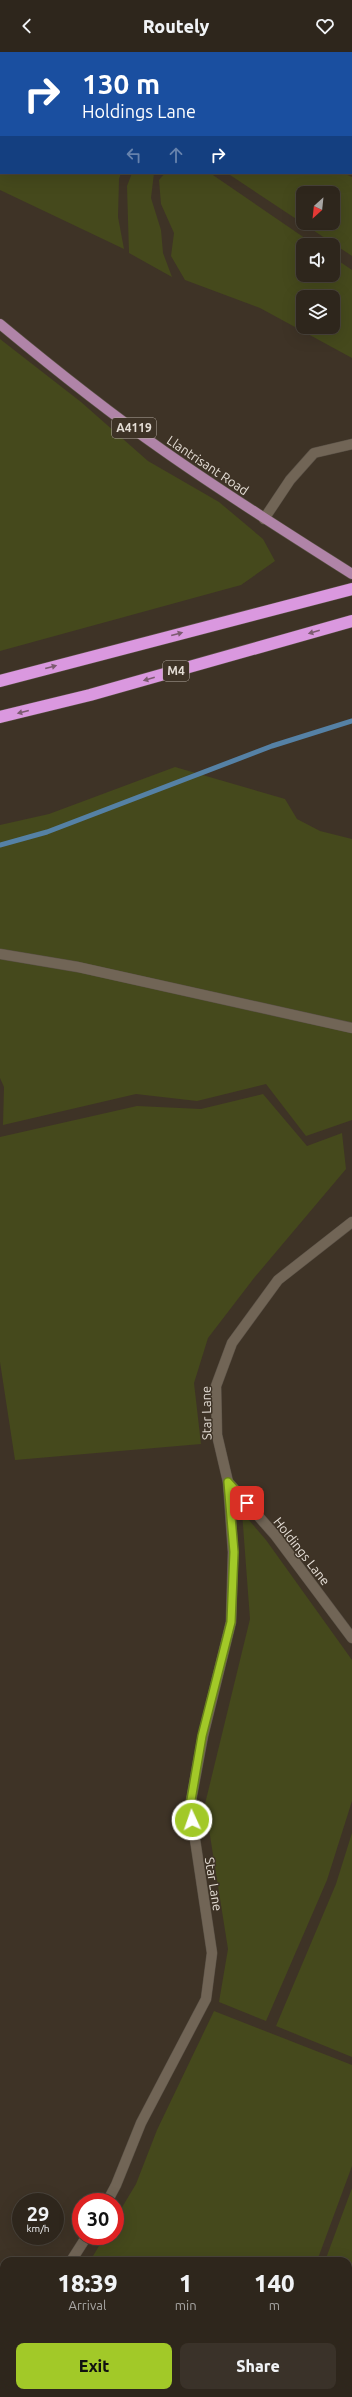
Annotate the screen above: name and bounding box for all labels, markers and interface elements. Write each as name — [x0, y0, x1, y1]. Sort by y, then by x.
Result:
icon: back — [16, 15, 38, 37]
icon: heart — [314, 15, 336, 37]
text: Routely — [143, 16, 209, 36]
icon: right — [16, 68, 68, 120]
text: 130 m — [82, 68, 160, 99]
text: Holdings Lane — [82, 101, 196, 121]
icon: left — [123, 144, 145, 166]
icon: ahead — [165, 144, 187, 166]
icon: right — [207, 144, 229, 166]
north arrow — [296, 186, 340, 230]
map controls — [296, 186, 340, 334]
button: sound — [296, 238, 340, 282]
button: layers — [296, 290, 340, 334]
road number: A4119 — [112, 418, 156, 438]
street label: Llantrisant Road — [165, 433, 251, 497]
one-way arrow — [308, 629, 320, 635]
one-way arrow — [171, 631, 183, 637]
road number: M4 — [163, 661, 189, 681]
one-way arrow — [46, 664, 58, 670]
one-way arrow — [143, 676, 155, 682]
one-way arrow — [17, 709, 29, 715]
street label: Star Lane — [199, 1386, 213, 1440]
pin — [230, 1486, 264, 1520]
icon: arrive — [236, 1492, 258, 1514]
street label: Holdings Lane — [271, 1514, 333, 1588]
position arrow — [171, 1799, 213, 1841]
street label: Star Lane — [203, 1856, 225, 1912]
speed limit sign: 30 — [72, 2193, 124, 2245]
text: 29 — [27, 2202, 49, 2225]
text: km/h — [26, 2223, 50, 2234]
text: 18:39 — [57, 2270, 117, 2297]
text: 1 — [179, 2270, 192, 2297]
text: 140 — [254, 2270, 295, 2297]
text: Arrival — [68, 2298, 106, 2312]
text: min — [175, 2298, 197, 2312]
text: m — [269, 2298, 280, 2312]
button: Exit — [16, 2343, 172, 2389]
button: Share — [180, 2343, 336, 2389]

